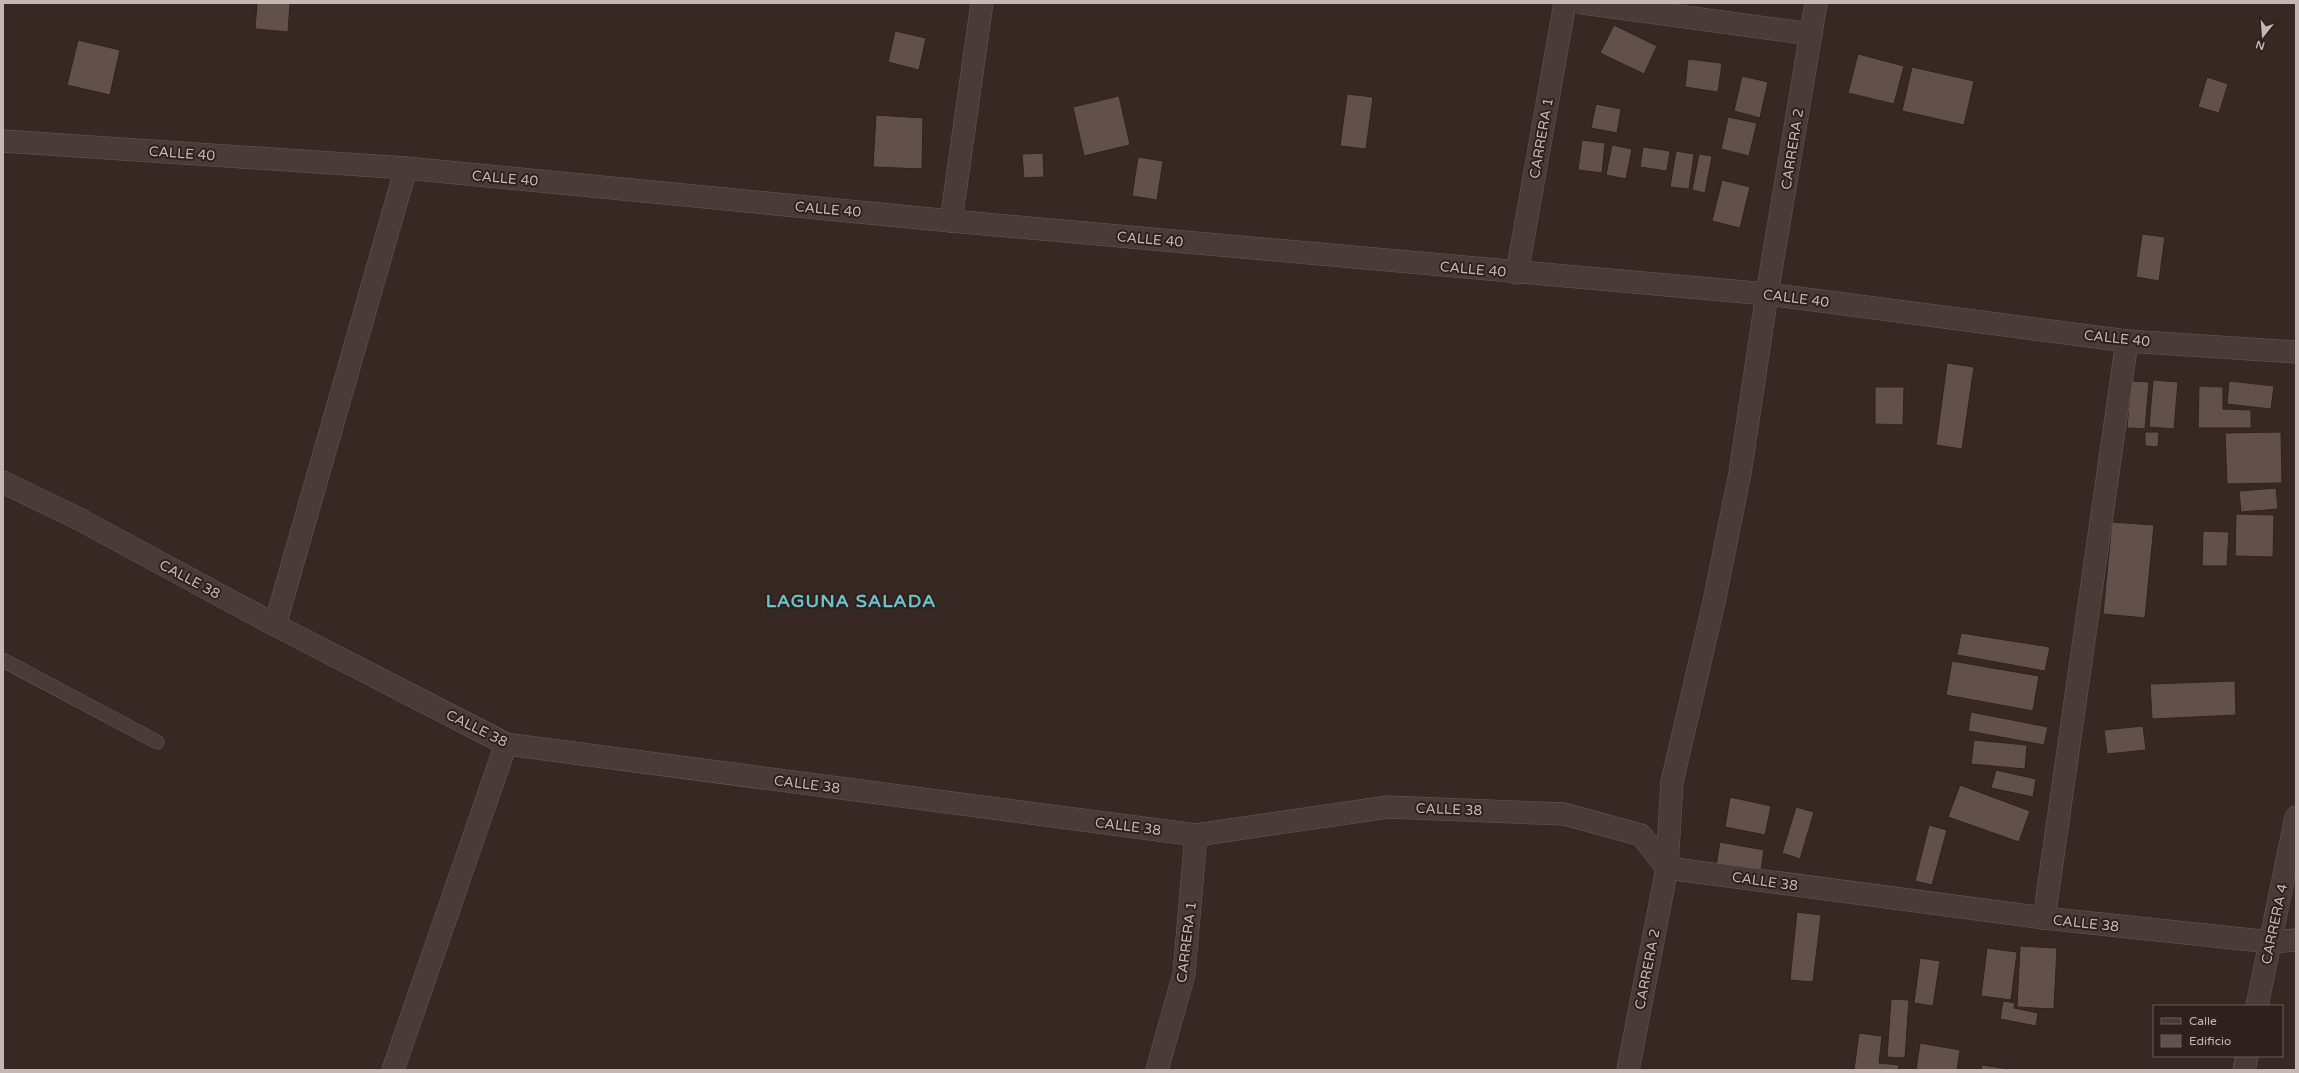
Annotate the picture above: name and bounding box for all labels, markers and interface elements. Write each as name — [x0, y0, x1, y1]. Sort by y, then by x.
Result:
north arrow — [2243, 16, 2283, 56]
text: N — [2254, 38, 2266, 53]
street label: CARRERA 1 — [1526, 96, 1557, 180]
street label: CARRERA 2 — [1778, 107, 1807, 191]
street label: CALLE 40 — [148, 143, 216, 164]
street label: CALLE 40 — [471, 167, 539, 190]
street label: CALLE 40 — [794, 198, 862, 221]
street label: CALLE 40 — [1116, 228, 1184, 251]
street label: CALLE 40 — [1439, 258, 1507, 281]
street label: CALLE 40 — [1762, 286, 1830, 311]
street label: CALLE 40 — [2083, 327, 2151, 350]
street label: CALLE 38 — [156, 556, 223, 603]
district label: LAGUNA SALADA — [766, 590, 936, 612]
street label: CALLE 38 — [443, 706, 511, 751]
street label: CALLE 38 — [773, 772, 841, 797]
street label: CALLE 38 — [1415, 800, 1483, 819]
street label: CALLE 38 — [1094, 814, 1162, 839]
street label: CALLE 38 — [1731, 868, 1799, 895]
street label: CARRERA 4 — [2258, 882, 2291, 966]
street label: CARRERA 1 — [1173, 900, 1200, 984]
street label: CALLE 38 — [2052, 912, 2120, 935]
street label: CARRERA 2 — [1631, 927, 1664, 1011]
legend — [2153, 1005, 2283, 1057]
text: Calle — [2189, 1014, 2217, 1028]
text: Edificio — [2189, 1034, 2231, 1048]

